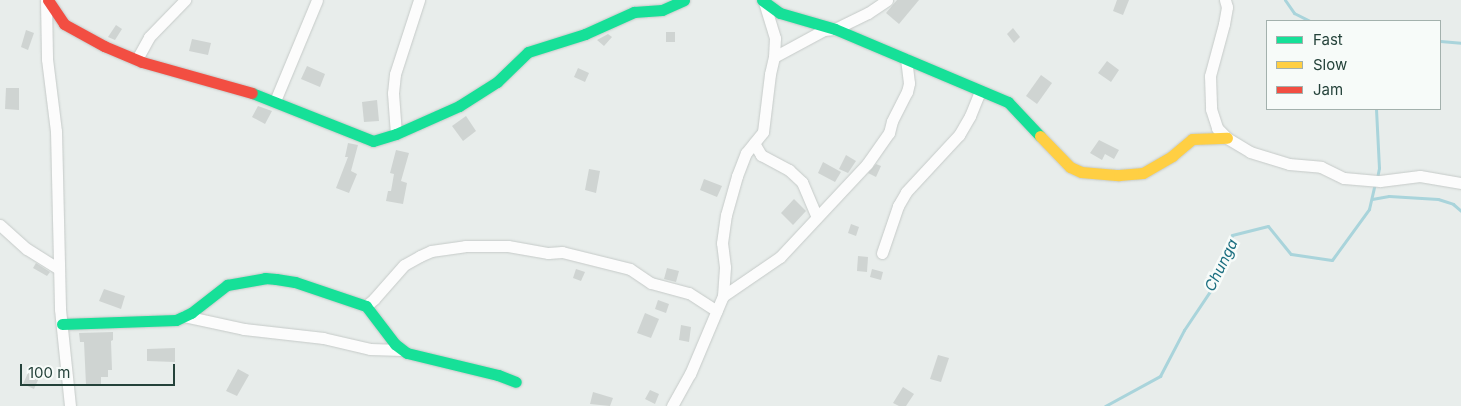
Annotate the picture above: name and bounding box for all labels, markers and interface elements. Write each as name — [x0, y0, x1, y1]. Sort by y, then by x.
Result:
legend — [1266, 20, 1441, 110]
text: Fast — [1313, 30, 1343, 49]
text: Slow — [1313, 55, 1347, 74]
text: Jam — [1313, 80, 1343, 99]
water label: Chunga — [1201, 236, 1241, 294]
scale bar — [22, 354, 178, 386]
text: 100 m — [28, 363, 70, 382]

